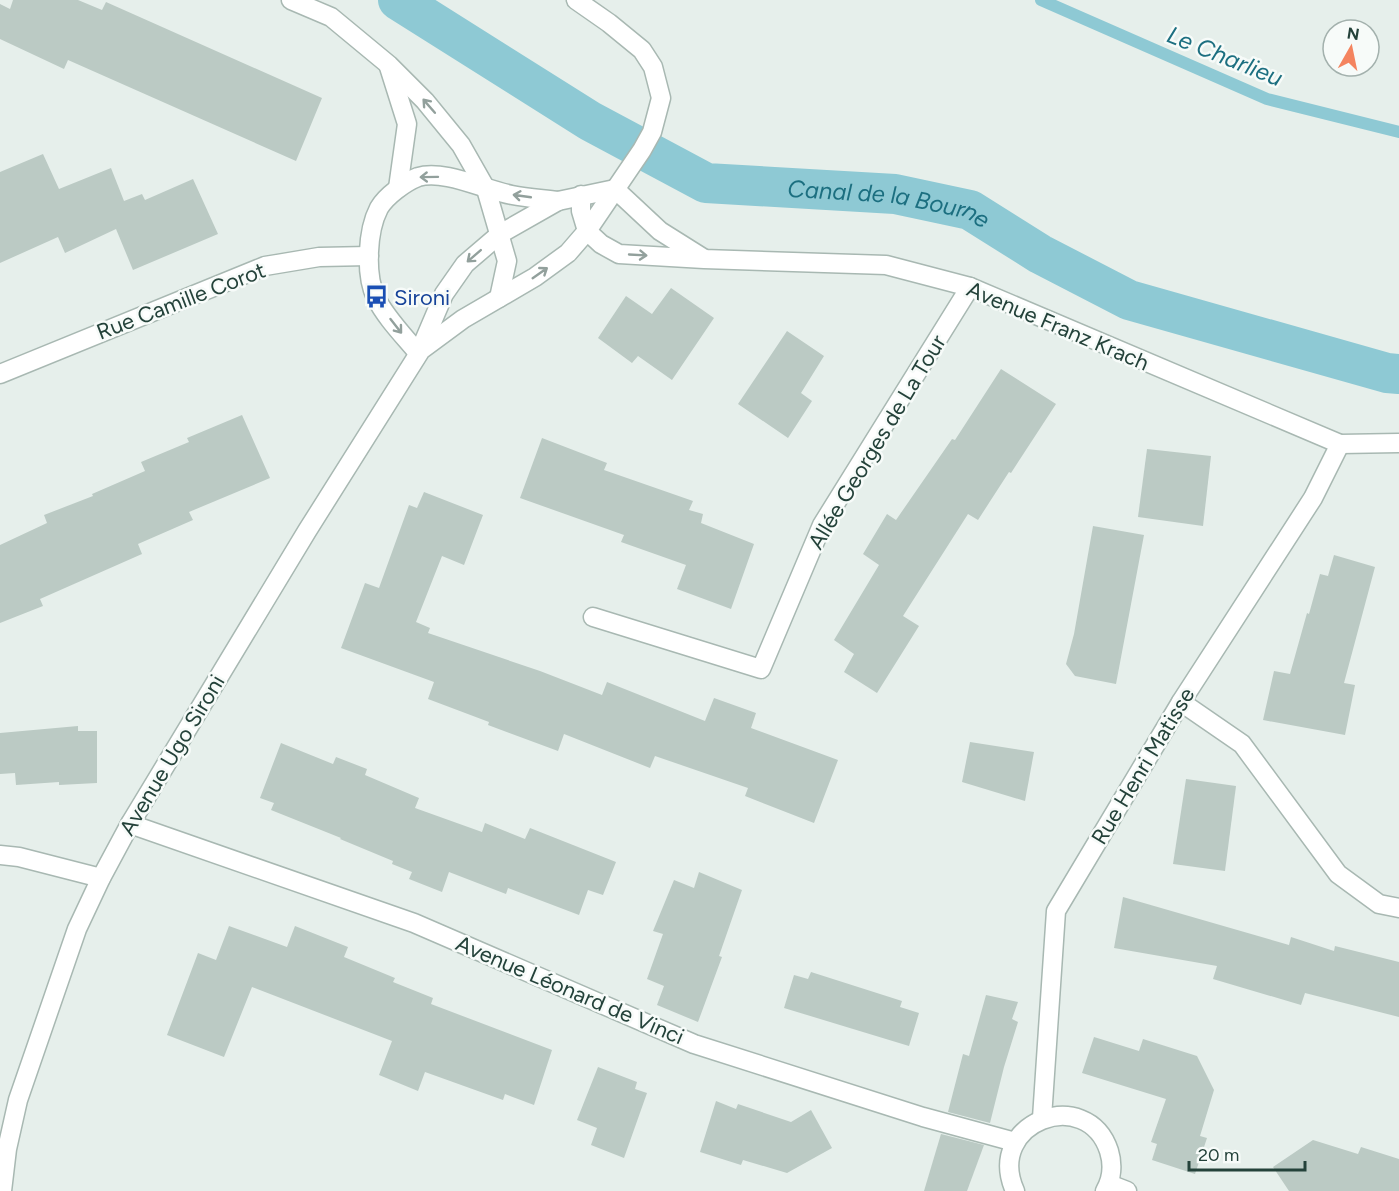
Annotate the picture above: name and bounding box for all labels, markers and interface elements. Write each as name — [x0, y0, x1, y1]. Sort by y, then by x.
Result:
north arrow — [1321, 18, 1381, 78]
water label: Le Charlieu — [1163, 20, 1287, 92]
text: N — [1346, 23, 1361, 44]
one-way arrow — [423, 98, 436, 114]
one-way arrow — [420, 171, 440, 183]
water label: Canal de la Bourne — [787, 173, 996, 234]
one-way arrow — [512, 191, 532, 202]
one-way arrow — [467, 249, 482, 263]
one-way arrow — [627, 249, 647, 260]
street label: Rue Camille Corot — [93, 256, 269, 346]
one-way arrow — [532, 267, 548, 279]
street label: Avenue Franz Krach — [963, 275, 1153, 377]
bus stop icon: Sironi — [363, 284, 389, 310]
place label: Sironi — [394, 284, 450, 311]
one-way arrow — [390, 318, 403, 334]
street label: Allée Georges de La Tour — [802, 329, 952, 554]
street label: Avenue Ugo Sironi — [113, 670, 231, 840]
street label: Rue Henri Matisse — [1086, 683, 1200, 849]
street label: Avenue Léonard de Vinci — [452, 930, 688, 1050]
scale bar — [1189, 1134, 1304, 1172]
text: 20 m — [1198, 1144, 1239, 1166]

